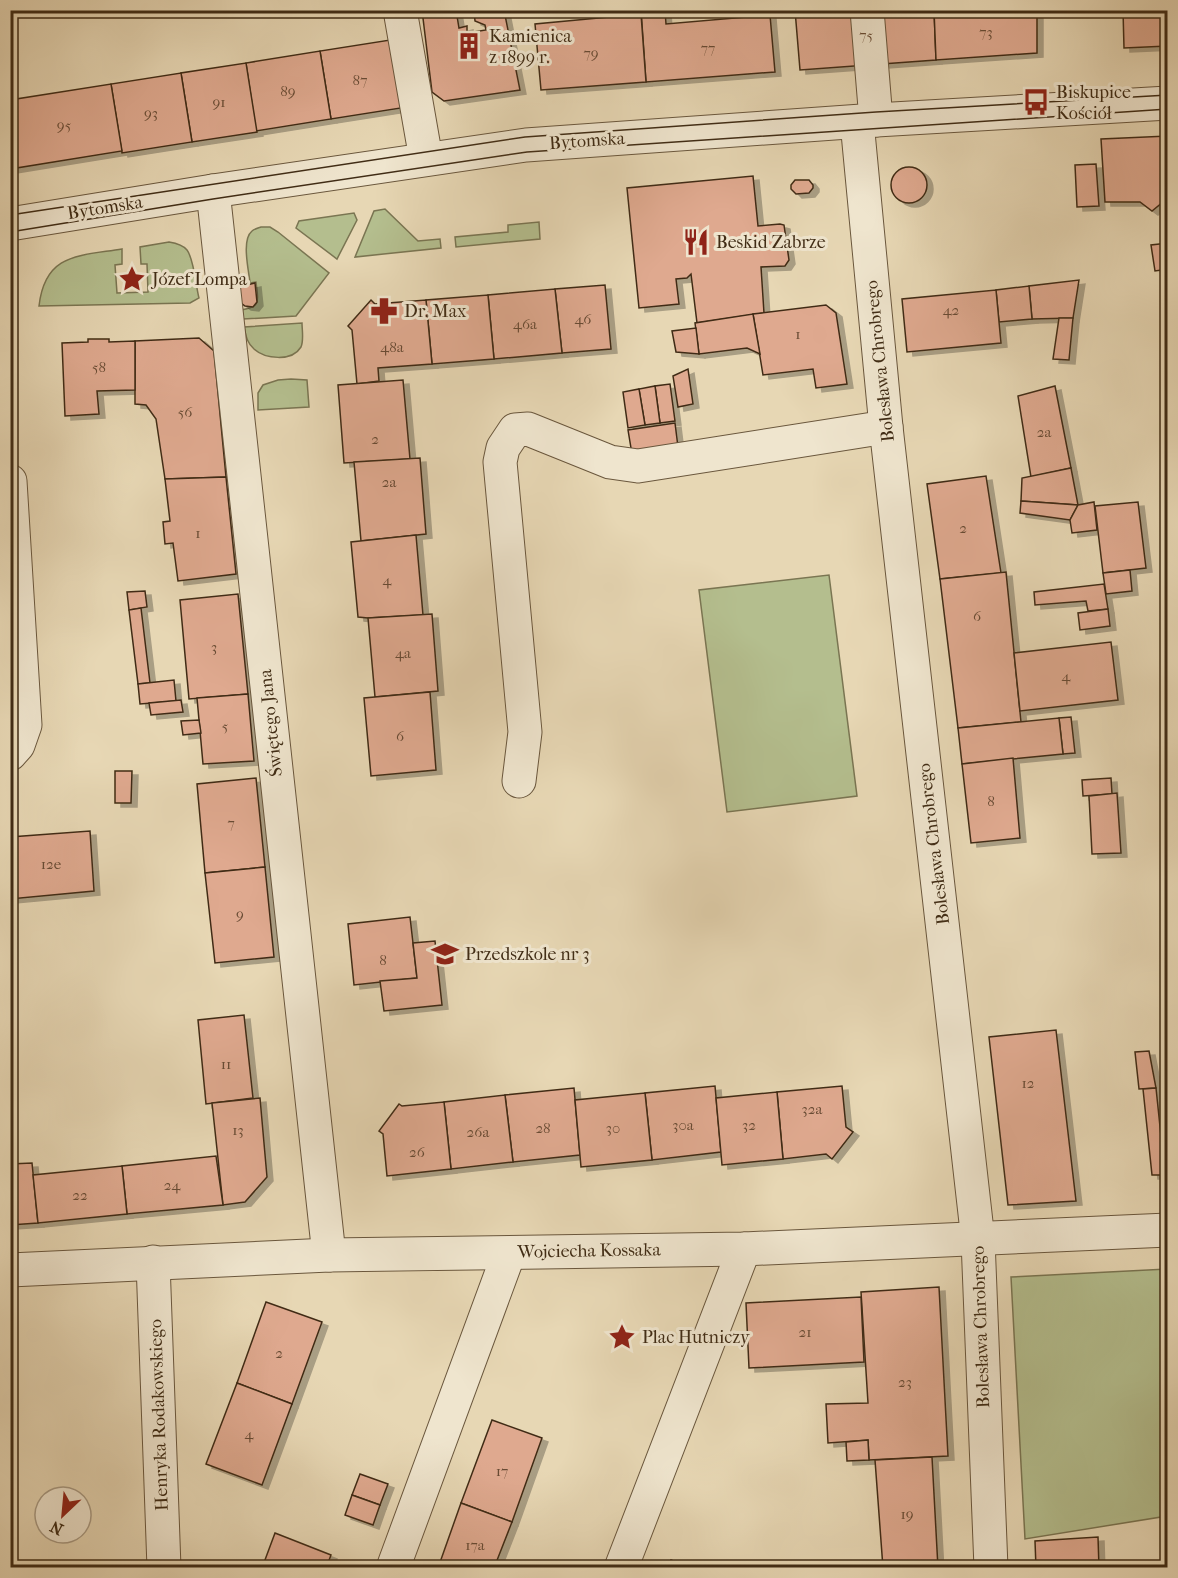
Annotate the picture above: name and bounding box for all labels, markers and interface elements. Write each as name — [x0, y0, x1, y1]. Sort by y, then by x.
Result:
house number: 73 — [979, 23, 993, 41]
place label: Kamienica z 1899 r. — [489, 26, 572, 68]
house number: 75 — [859, 26, 873, 44]
building icon: Kamienica z 1899 r. — [454, 31, 484, 61]
house number: 77 — [701, 39, 715, 57]
house number: 79 — [583, 44, 599, 62]
house number: 87 — [353, 71, 367, 89]
house number: 89 — [280, 82, 296, 100]
place label: Biskupice Kościół — [1056, 82, 1131, 124]
bus stop icon: Biskupice Kościół — [1021, 87, 1051, 117]
house number: 91 — [212, 93, 226, 111]
house number: 93 — [144, 104, 158, 122]
house number: 95 — [57, 116, 71, 134]
street label: Bytomska — [548, 128, 626, 154]
street label: Bytomska — [66, 192, 145, 224]
restaurant icon: Beskid Zabrze — [681, 227, 711, 257]
place label: Beskid Zabrze — [716, 232, 826, 253]
place icon: Józef Lompa — [117, 264, 147, 294]
place label: Józef Lompa — [150, 269, 248, 290]
street label: Bolesława Chrobrego — [861, 279, 899, 443]
pharmacy icon: Dr. Max — [369, 296, 399, 326]
place label: Dr. Max — [404, 301, 467, 322]
house number: 42 — [943, 301, 960, 319]
house number: 46 — [575, 310, 592, 328]
house number: 46a — [513, 315, 538, 333]
house number: 1 — [795, 325, 801, 343]
house number: 48a — [380, 338, 405, 356]
house number: 58 — [92, 358, 106, 376]
house number: 56 — [178, 403, 193, 421]
house number: 2a — [1037, 423, 1052, 441]
house number: 2 — [371, 430, 379, 448]
house number: 2a — [382, 473, 397, 491]
house number: 2 — [959, 519, 967, 537]
house number: 1 — [195, 524, 201, 542]
house number: 4 — [383, 571, 393, 589]
house number: 6 — [973, 607, 982, 625]
house number: 3 — [211, 638, 217, 656]
house number: 4a — [395, 644, 412, 662]
house number: 4 — [1062, 667, 1072, 685]
street label: Świętego Jana — [254, 668, 287, 778]
house number: 5 — [222, 717, 228, 735]
house number: 6 — [396, 727, 405, 745]
street label: Bolesława Chrobrego — [914, 762, 954, 926]
house number: 8 — [987, 792, 995, 810]
house number: 7 — [227, 814, 235, 832]
house number: 12e — [41, 855, 62, 873]
house number: 9 — [236, 905, 244, 923]
school or university icon: Przedszkole nr 3 — [430, 939, 460, 969]
place label: Przedszkole nr 3 — [465, 944, 590, 965]
house number: 8 — [379, 951, 387, 969]
house number: 11 — [221, 1055, 231, 1073]
house number: 12 — [1021, 1074, 1035, 1092]
house number: 32a — [802, 1100, 823, 1118]
house number: 30a — [672, 1116, 695, 1134]
house number: 32 — [742, 1116, 756, 1134]
house number: 28 — [535, 1119, 551, 1137]
house number: 30 — [606, 1119, 620, 1137]
house number: 13 — [232, 1121, 244, 1139]
house number: 26a — [467, 1123, 490, 1141]
house number: 26 — [409, 1143, 426, 1161]
house number: 24 — [164, 1176, 181, 1194]
house number: 22 — [72, 1186, 88, 1204]
street label: Wojciecha Kossaka — [516, 1239, 661, 1263]
street label: Bolesława Chrobrego — [968, 1245, 994, 1409]
street label: Henryka Rodakowskiego — [145, 1319, 173, 1511]
place icon: Plac Hutniczy — [607, 1322, 637, 1352]
house number: 21 — [798, 1323, 812, 1341]
place label: Plac Hutniczy — [642, 1327, 751, 1348]
house number: 2 — [275, 1344, 283, 1362]
house number: 23 — [898, 1373, 912, 1391]
house number: 4 — [245, 1425, 255, 1443]
house number: 17 — [496, 1462, 508, 1480]
north arrow — [33, 1485, 93, 1545]
house number: 19 — [900, 1505, 914, 1523]
text: N — [46, 1516, 66, 1539]
house number: 17a — [465, 1536, 486, 1554]

